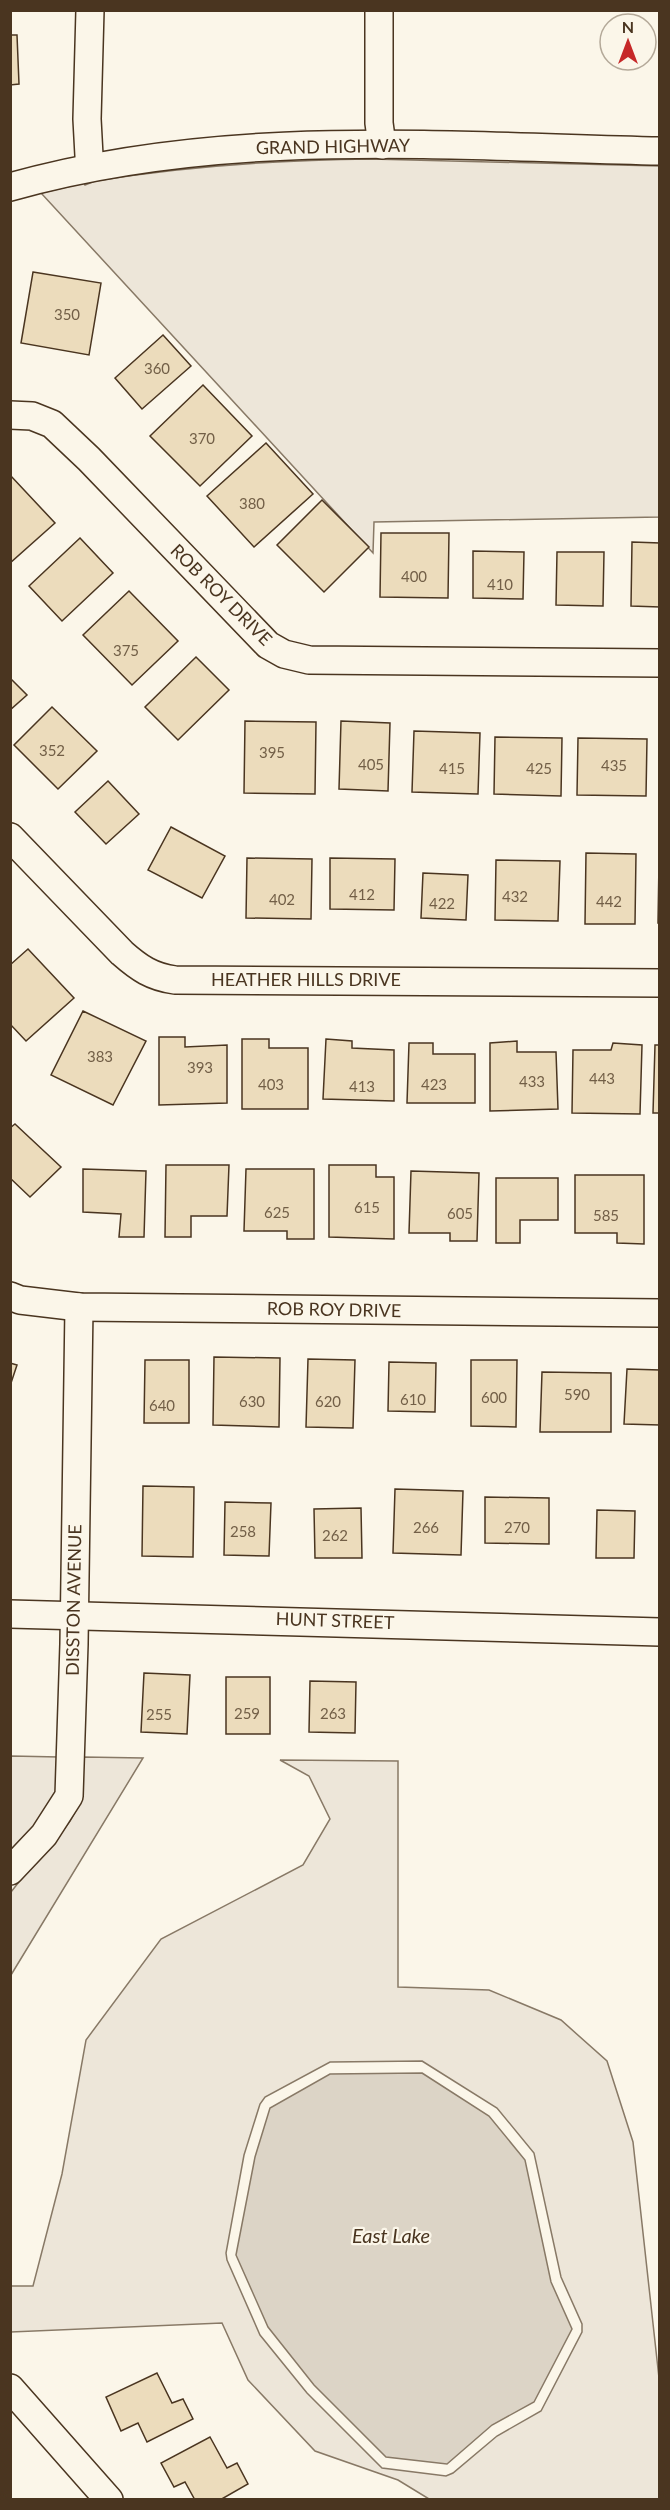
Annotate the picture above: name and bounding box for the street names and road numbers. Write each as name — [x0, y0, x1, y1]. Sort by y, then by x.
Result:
street label: GRAND HIGHWAY — [256, 134, 411, 158]
street label: ROB ROY DRIVE — [166, 539, 277, 650]
street label: HEATHER HILLS DRIVE — [211, 968, 401, 990]
street label: ROB ROY DRIVE — [267, 1297, 401, 1321]
street label: DISSTON AVENUE — [61, 1524, 85, 1676]
street label: HUNT STREET — [275, 1607, 395, 1633]

